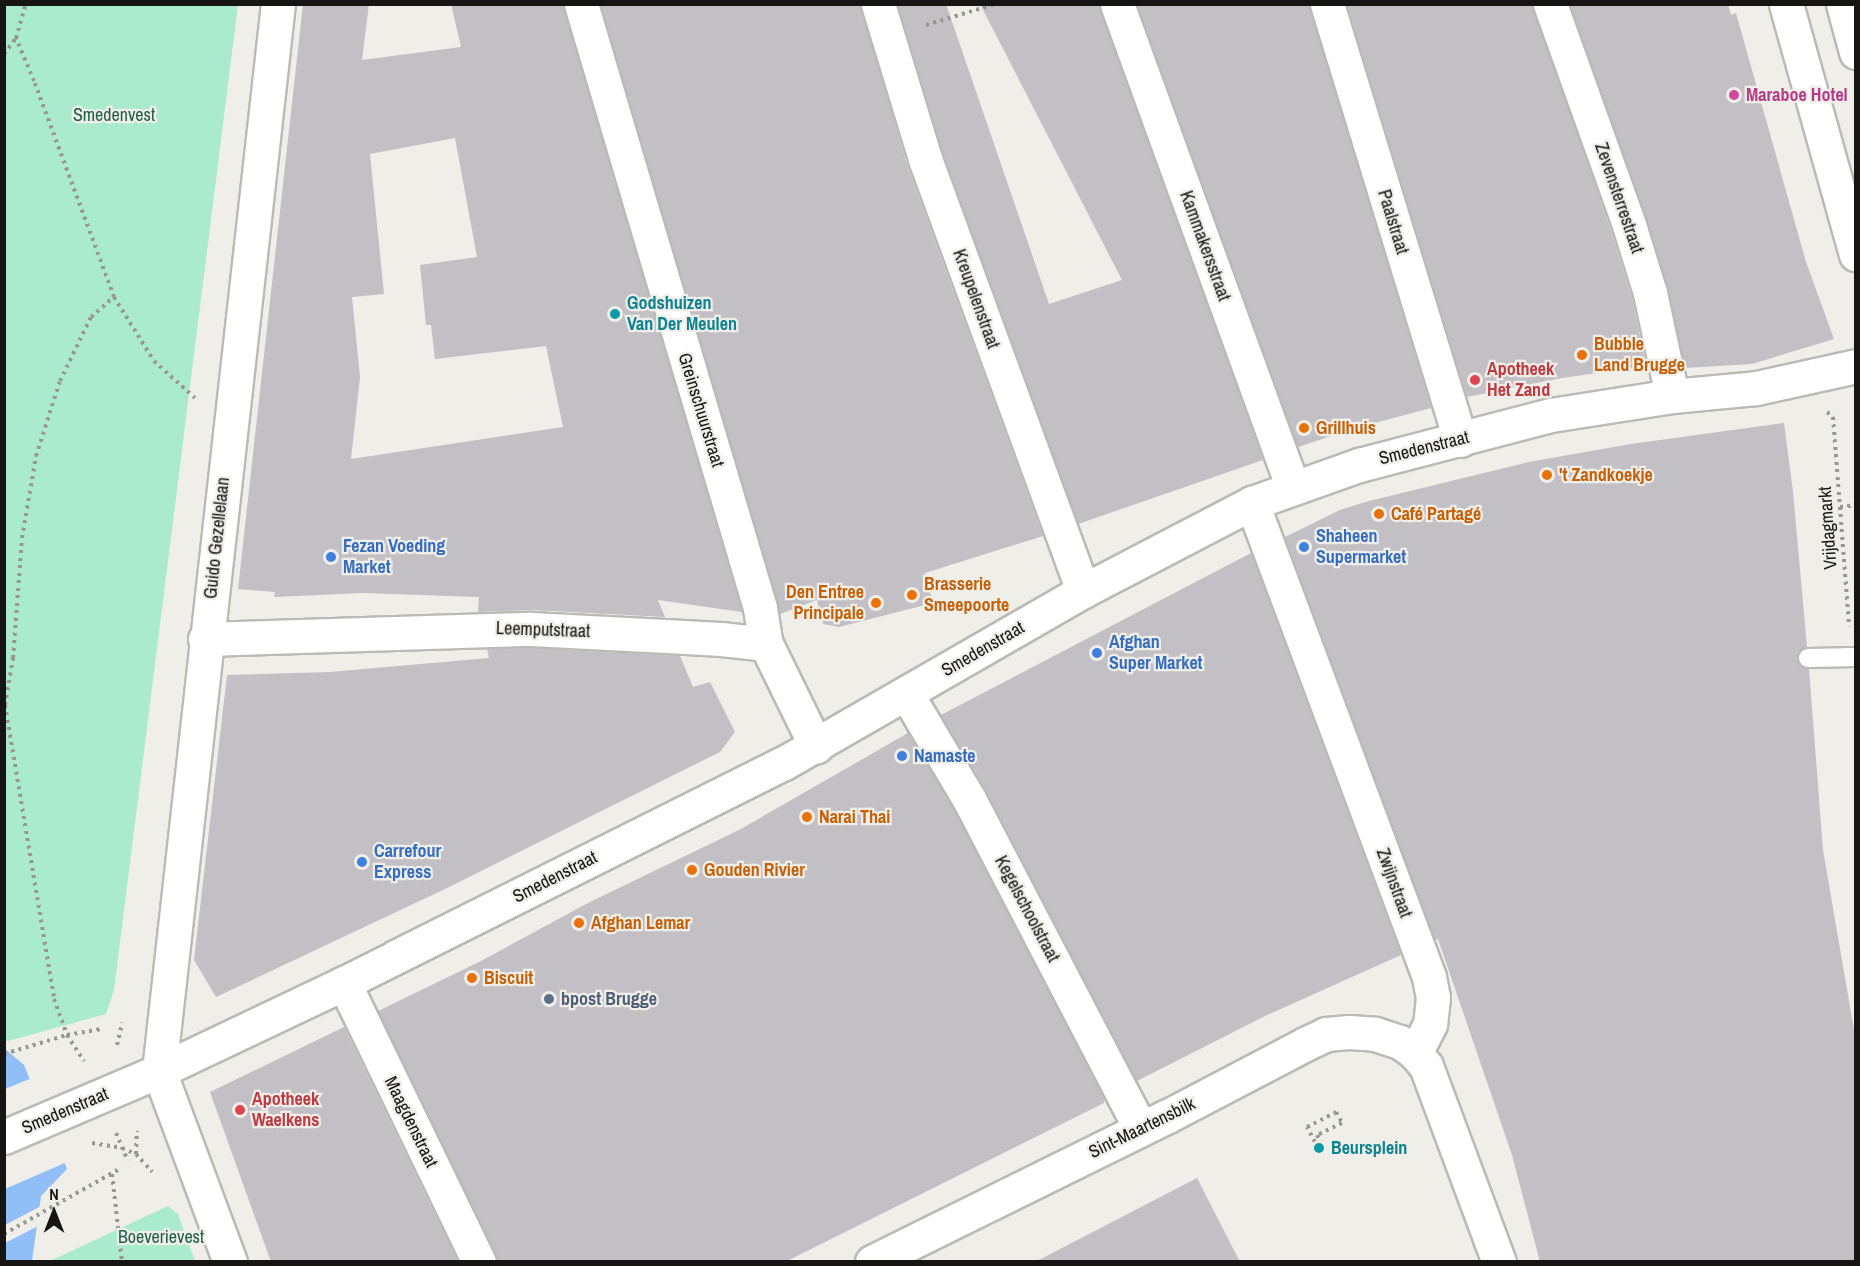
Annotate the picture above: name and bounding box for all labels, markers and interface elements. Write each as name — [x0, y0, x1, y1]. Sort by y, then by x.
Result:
place label: Maraboe Hotel — [1746, 84, 1848, 106]
marker: Maraboe Hotel — [1727, 88, 1741, 102]
park label: Smedenvest — [73, 104, 155, 126]
street label: Zevensterrestraat — [1590, 140, 1648, 256]
street label: Paalstraat — [1373, 187, 1413, 257]
street label: Kammakersstraat — [1175, 188, 1235, 304]
street label: Kreupelenstraat — [948, 246, 1004, 352]
place label: Godshuizen Van Der Meulen — [627, 293, 737, 336]
marker: Godshuizen Van Der Meulen — [608, 307, 622, 321]
place label: Bubble Land Brugge — [1594, 334, 1685, 376]
marker: Bubble Land Brugge — [1575, 348, 1589, 362]
street label: Greinschuurstraat — [673, 350, 729, 470]
place label: Apotheek Het Zand — [1487, 359, 1554, 401]
marker: Apotheek Het Zand — [1468, 373, 1482, 387]
place label: Grillhuis — [1316, 417, 1376, 439]
marker: Grillhuis — [1297, 421, 1311, 435]
street label: Smedenstraat — [1377, 426, 1471, 470]
place label: 't Zandkoekje — [1559, 464, 1653, 486]
marker: 't Zandkoekje — [1540, 468, 1554, 482]
street label: Guido Gezellelaan — [200, 476, 234, 600]
street label: Vrijdagmarkt — [1814, 486, 1842, 570]
place label: Café Partagé — [1391, 503, 1481, 525]
marker: Café Partagé — [1372, 507, 1386, 521]
place label: Shaheen Supermarket — [1316, 526, 1406, 568]
place label: Fezan Voeding Market — [343, 536, 445, 578]
marker: Shaheen Supermarket — [1297, 540, 1311, 554]
marker: Fezan Voeding Market — [324, 550, 338, 564]
place label: Brasserie Smeepoorte — [924, 574, 1009, 616]
place label: Den Entree Principale — [786, 582, 864, 624]
marker: Brasserie Smeepoorte — [905, 588, 919, 602]
marker: Den Entree Principale — [869, 596, 883, 610]
street label: Smedenstraat — [938, 617, 1028, 681]
street label: Leemputstraat — [495, 618, 591, 642]
place label: Afghan Super Market — [1109, 632, 1203, 674]
marker: Afghan Super Market — [1090, 646, 1104, 660]
place label: Namaste — [914, 745, 976, 767]
marker: Namaste — [895, 749, 909, 763]
place label: Narai Thai — [819, 806, 890, 828]
marker: Narai Thai — [800, 810, 814, 824]
place label: Carrefour Express — [374, 841, 441, 884]
street label: Zwijnstraat — [1372, 845, 1416, 921]
street label: Smedenstraat — [509, 847, 601, 907]
street label: Kegelschoolstraat — [990, 852, 1064, 966]
marker: Carrefour Express — [355, 855, 369, 869]
place label: Gouden Rivier — [704, 859, 805, 881]
marker: Gouden Rivier — [685, 863, 699, 877]
place label: Afghan Lemar — [591, 912, 690, 934]
marker: Afghan Lemar — [572, 916, 586, 930]
place label: Biscuit — [484, 967, 533, 989]
marker: Biscuit — [465, 971, 479, 985]
place label: bpost Brugge — [561, 988, 657, 1010]
marker: bpost Brugge — [542, 992, 556, 1006]
street label: Maagdenstraat — [380, 1073, 442, 1171]
street label: Smedenstraat — [18, 1083, 112, 1139]
place label: Apotheek Waelkens — [252, 1089, 320, 1132]
street label: Sint-Maartensbilk — [1085, 1093, 1199, 1163]
marker: Apotheek Waelkens — [233, 1103, 247, 1117]
place label: Beursplein — [1331, 1137, 1407, 1159]
marker: Beursplein — [1312, 1141, 1326, 1155]
north arrow — [24, 1182, 84, 1242]
text: N — [49, 1183, 59, 1205]
park label: Boeverievest — [118, 1226, 204, 1248]

